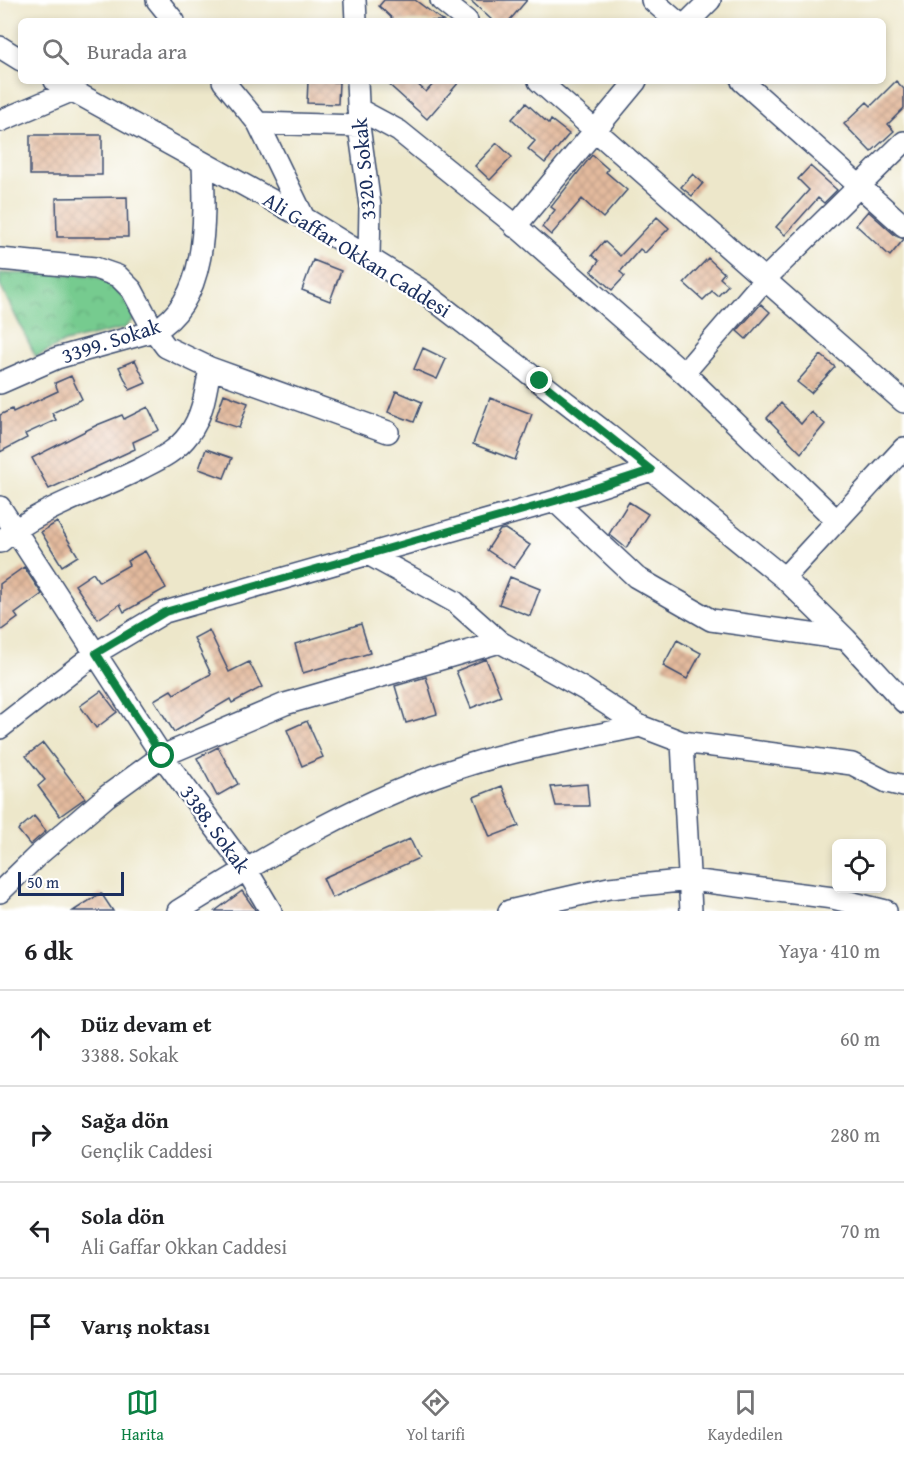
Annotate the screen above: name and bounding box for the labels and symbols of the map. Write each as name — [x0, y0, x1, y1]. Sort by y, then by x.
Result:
street label: 3320. Sokak — [344, 116, 383, 221]
street label: Ali Gaffar Okkan Caddesi — [257, 184, 457, 325]
street label: 3399. Sokak — [57, 310, 165, 371]
route end — [526, 367, 552, 393]
route start — [148, 742, 174, 768]
street label: 3388. Sokak — [173, 778, 258, 880]
scale bar — [18, 869, 124, 896]

